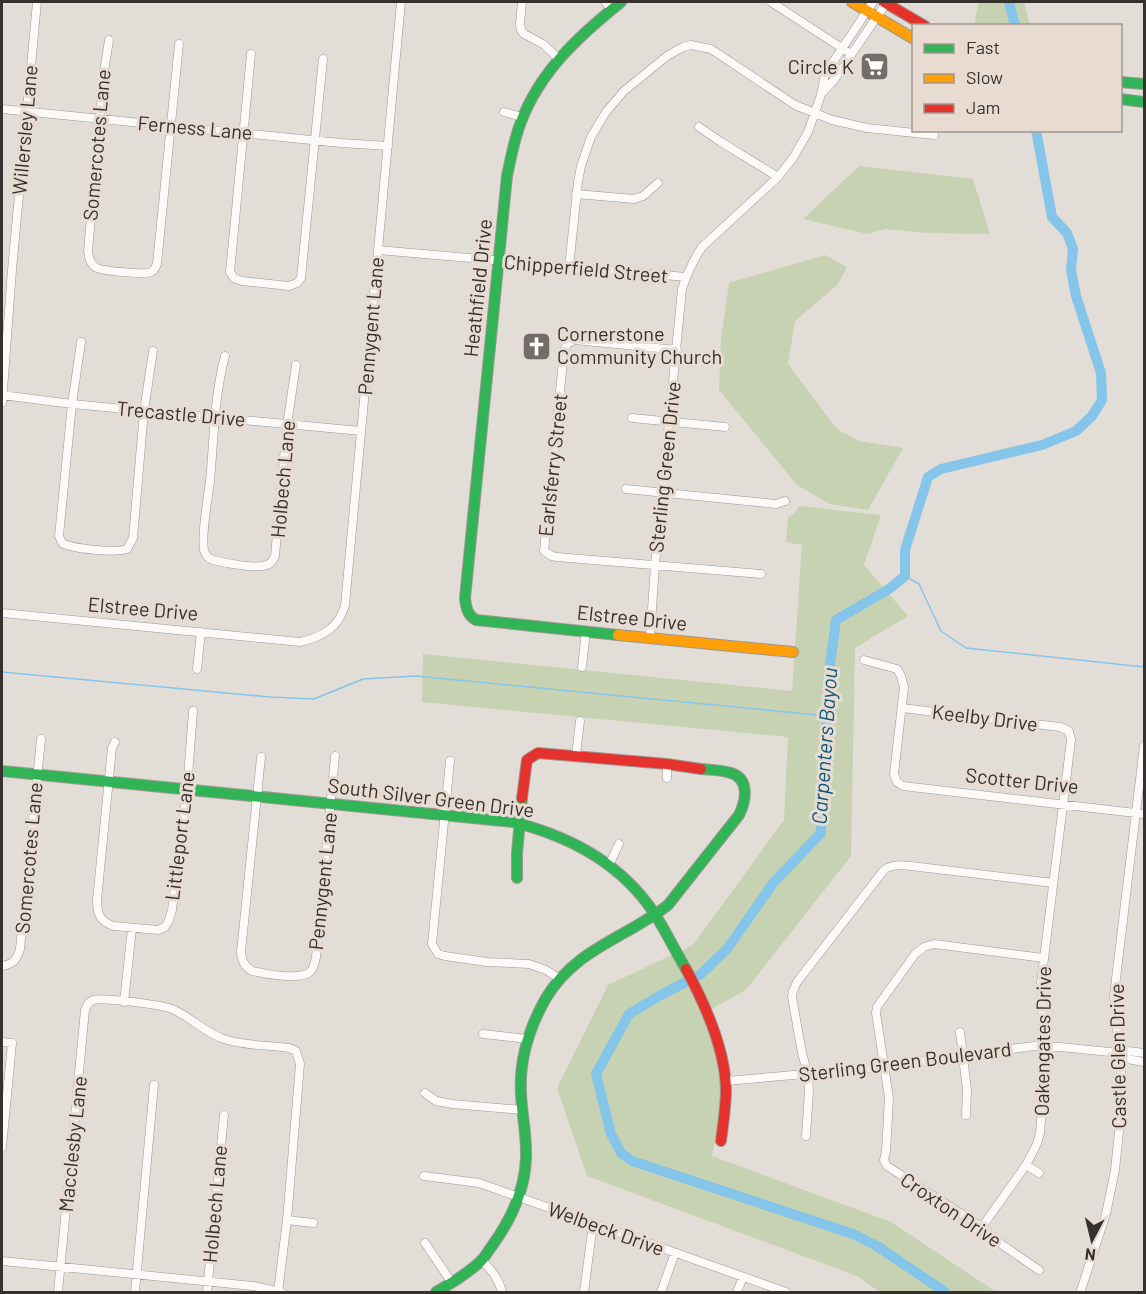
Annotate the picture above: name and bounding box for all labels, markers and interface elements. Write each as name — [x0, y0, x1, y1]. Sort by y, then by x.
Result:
legend — [912, 24, 1122, 132]
text: Fast — [966, 36, 1000, 58]
supermarket icon: Circle K — [859, 51, 891, 83]
place label: Circle K — [788, 54, 854, 78]
street label: Willersley Lane — [6, 64, 42, 196]
text: Slow — [966, 66, 1003, 88]
street label: Somercotes Lane — [77, 68, 115, 222]
text: Jam — [966, 96, 1000, 118]
street label: Ferness Lane — [137, 110, 254, 144]
street label: Heathfield Drive — [458, 218, 496, 358]
street label: Chipperfield Street — [503, 249, 669, 287]
street label: Pennygent Lane — [352, 256, 388, 396]
place label: Cornerstone Community Church — [557, 321, 722, 368]
church icon: Cornerstone Community Church — [520, 330, 552, 362]
street label: Sterling Green Drive — [643, 380, 685, 554]
street label: Earlsferry Street — [533, 392, 571, 538]
street label: Trecastle Drive — [116, 395, 247, 431]
street label: Holbech Lane — [265, 419, 299, 539]
street label: Elstree Drive — [87, 591, 199, 625]
street label: Elstree Drive — [576, 599, 688, 635]
water label: Carpenters Bayou — [806, 666, 841, 825]
street label: Keelby Drive — [931, 699, 1039, 735]
street label: Scotter Drive — [964, 762, 1080, 798]
street label: Littleport Lane — [159, 770, 199, 902]
street label: South Silver Green Drive — [326, 772, 536, 822]
street label: Somercotes Lane — [9, 781, 47, 935]
street label: Pennygent Lane — [303, 811, 341, 951]
street label: Oakengates Drive — [1029, 966, 1055, 1116]
street label: Castle Glen Drive — [1104, 983, 1130, 1129]
street label: Sterling Green Boulevard — [797, 1036, 1013, 1086]
street label: Macclesby Lane — [53, 1075, 91, 1213]
street label: Holbech Lane — [197, 1144, 231, 1264]
street label: Croxton Drive — [896, 1167, 1007, 1252]
street label: Welbeck Drive — [545, 1196, 668, 1260]
north arrow — [1062, 1210, 1122, 1270]
text: N — [1084, 1245, 1097, 1265]

